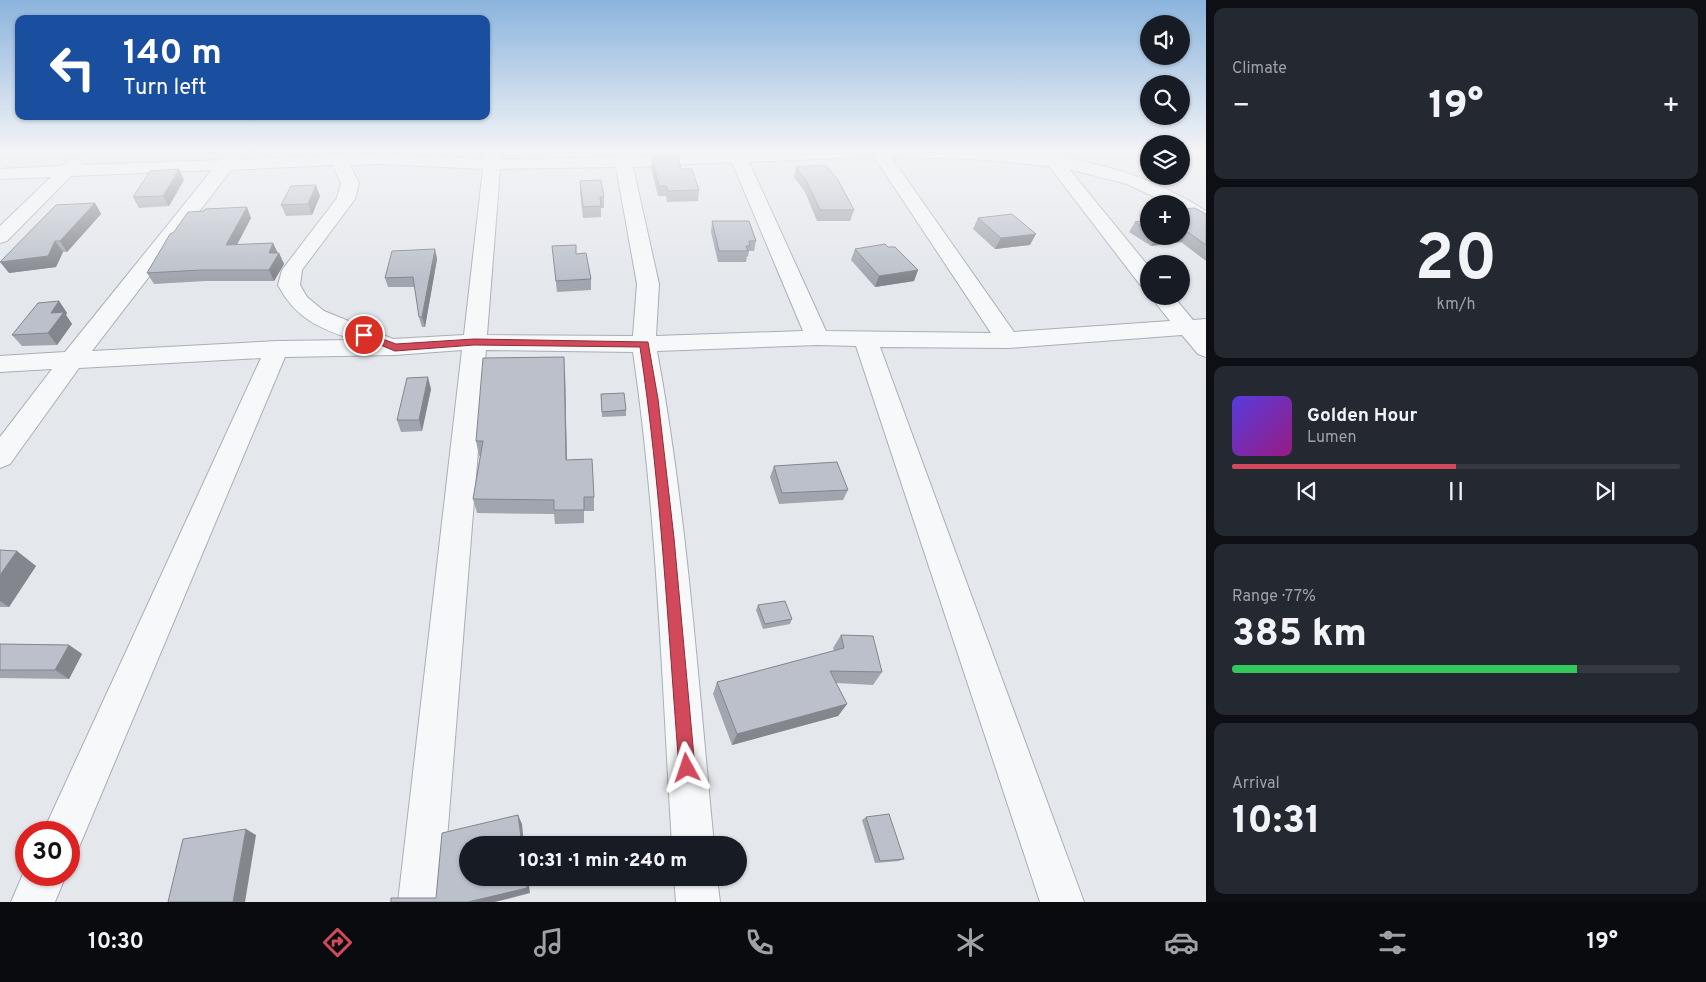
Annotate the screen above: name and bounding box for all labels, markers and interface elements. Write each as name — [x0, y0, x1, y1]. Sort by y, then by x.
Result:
map controls — [1140, 15, 1190, 305]
button: sound — [1140, 15, 1190, 65]
text: 140 m — [123, 32, 222, 76]
icon: left — [40, 35, 105, 100]
text: Climate — [1232, 59, 1287, 79]
text: Turn left — [123, 75, 206, 102]
button: search — [1140, 75, 1190, 125]
text: 19° — [1428, 83, 1484, 132]
text: − — [1232, 89, 1250, 125]
text: + — [1662, 89, 1680, 125]
button: layers — [1140, 135, 1190, 185]
button: + — [1140, 195, 1190, 245]
text: 20 — [1415, 221, 1497, 303]
button: − — [1140, 255, 1190, 305]
text: km/h — [1437, 295, 1475, 315]
pin — [343, 314, 385, 356]
icon: arrive — [350, 321, 378, 349]
text: Golden Hour — [1307, 404, 1418, 428]
text: Lumen — [1307, 428, 1357, 448]
icon: previous — [1293, 477, 1321, 505]
icon: pause — [1442, 477, 1470, 505]
icon: next — [1591, 477, 1619, 505]
text: Range · 77% — [1232, 587, 1316, 607]
text: 385 km — [1232, 611, 1367, 660]
position arrow — [660, 741, 712, 793]
text: Arrival — [1232, 774, 1280, 794]
text: 10:31 — [1232, 798, 1320, 847]
speed limit sign: 30 — [15, 821, 80, 886]
text: 10:31 · 1 min · 240 m — [519, 849, 687, 873]
icon: directions — [320, 925, 355, 960]
icon: music — [531, 925, 566, 960]
icon: phone — [742, 925, 777, 960]
icon: climate — [953, 925, 988, 960]
icon: car — [1164, 925, 1199, 960]
icon: filters — [1375, 925, 1410, 960]
text: 10:30 — [88, 929, 144, 956]
text: 19° — [1586, 929, 1618, 956]

